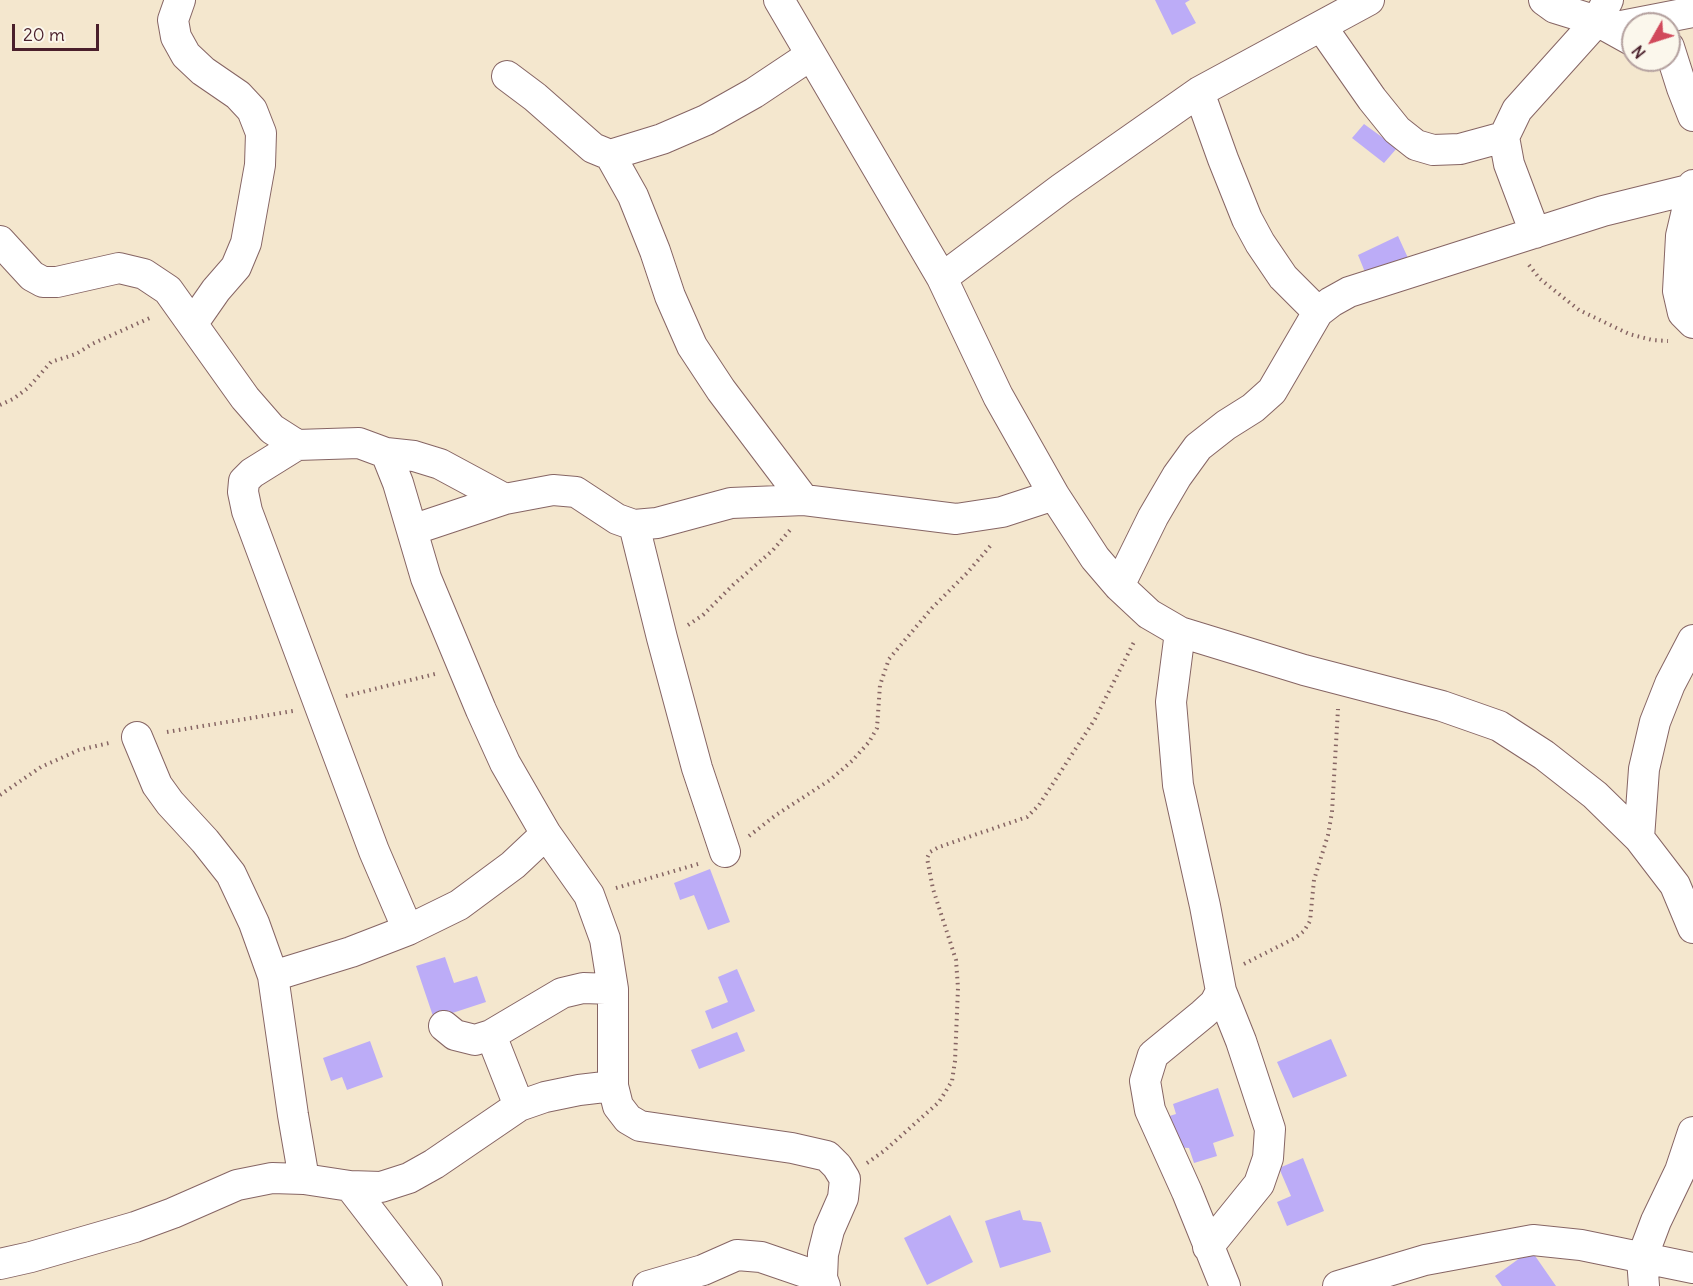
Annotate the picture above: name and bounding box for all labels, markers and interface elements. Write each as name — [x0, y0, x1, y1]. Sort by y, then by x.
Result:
scale bar — [15, 12, 102, 50]
north arrow — [1621, 12, 1681, 72]
text: 20 m — [23, 23, 65, 46]
text: N — [1627, 41, 1650, 63]

